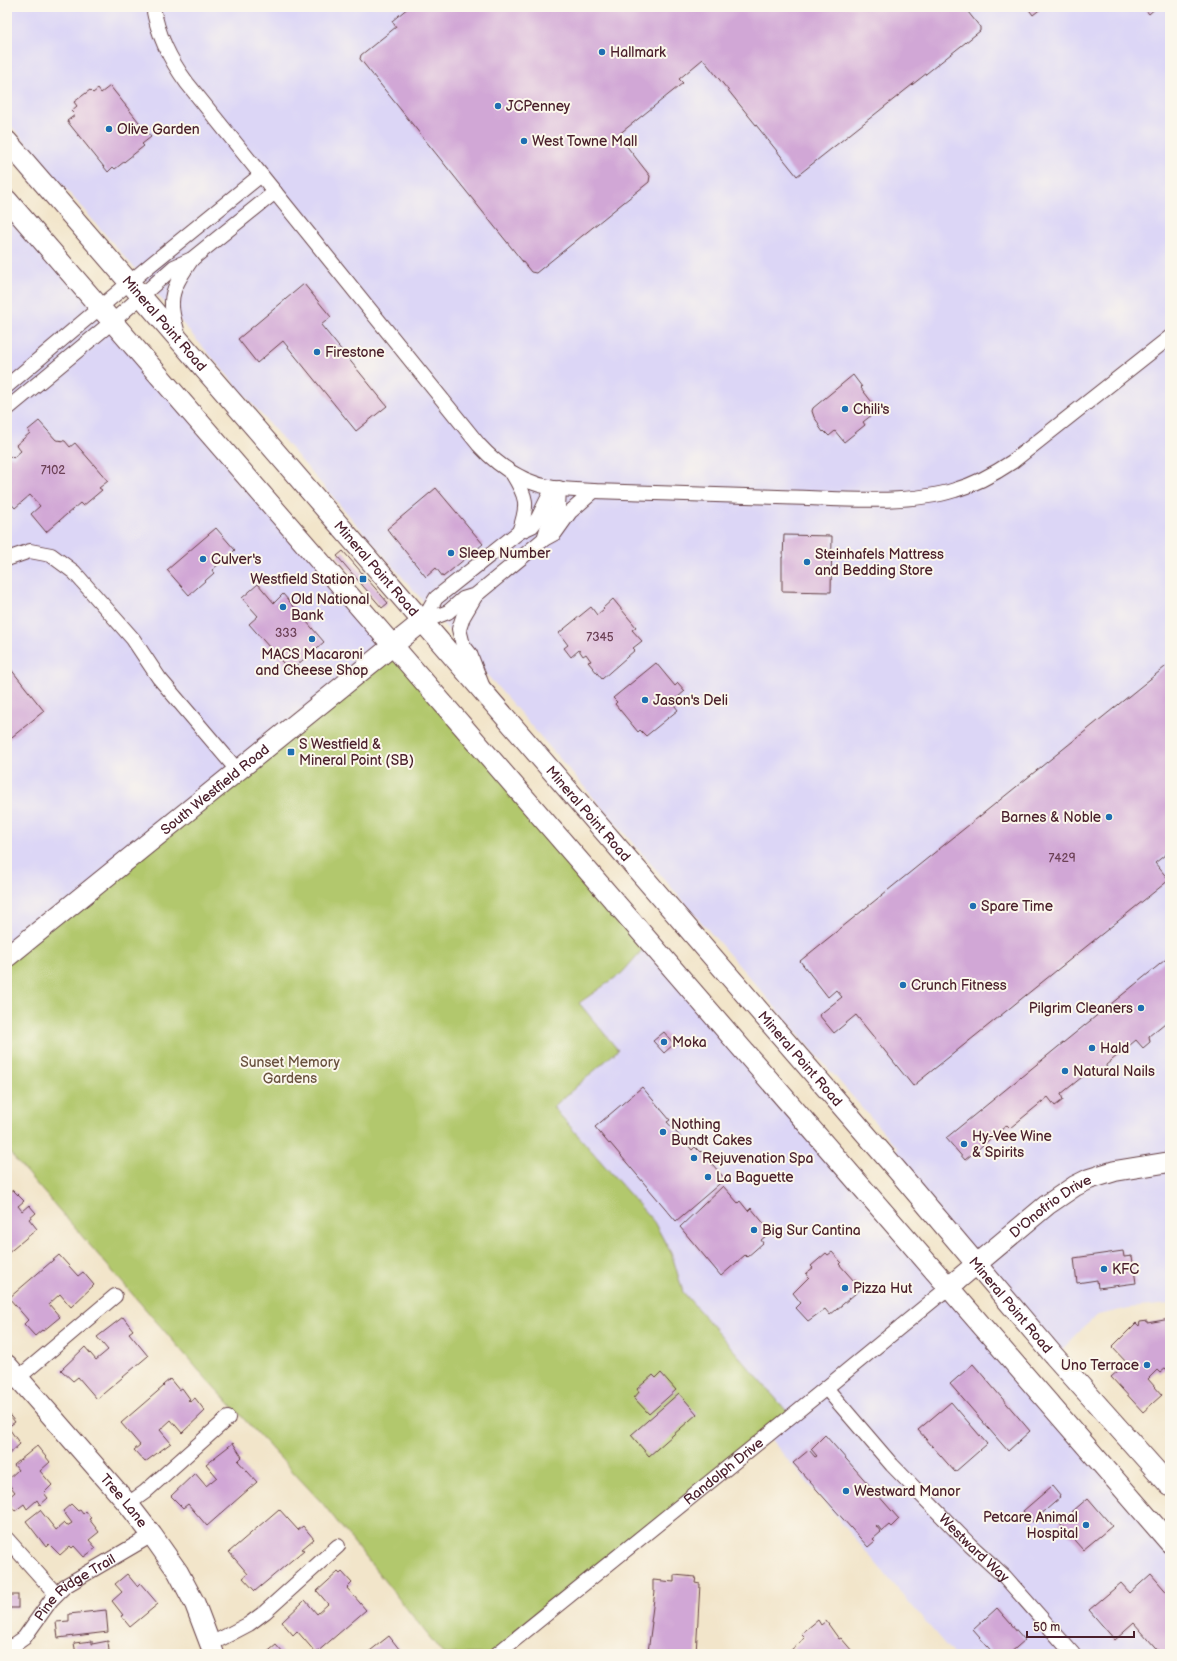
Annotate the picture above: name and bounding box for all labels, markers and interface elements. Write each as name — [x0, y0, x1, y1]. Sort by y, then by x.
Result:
place label: Hallmark — [610, 44, 666, 61]
marker: Hallmark — [597, 47, 607, 57]
place label: JCPenney — [506, 98, 571, 115]
marker: JCPenney — [493, 101, 503, 111]
place label: Olive Garden — [117, 121, 200, 138]
marker: Olive Garden — [104, 124, 114, 134]
place label: West Towne Mall — [532, 133, 637, 150]
marker: West Towne Mall — [519, 136, 529, 146]
street label: Mineral Point Road — [118, 272, 210, 375]
place label: Firestone — [325, 344, 385, 361]
marker: Firestone — [312, 347, 322, 357]
place label: Chili's — [853, 401, 890, 418]
marker: Chili's — [840, 404, 850, 414]
house number: 7102 — [41, 463, 65, 478]
street label: Mineral Point Road — [330, 518, 422, 620]
place label: Sleep Number — [459, 545, 551, 562]
place label: Steinhafels Mattress and Bedding Store — [815, 546, 944, 579]
marker: Sleep Number — [446, 548, 456, 558]
place label: Culver's — [211, 551, 261, 568]
marker: Culver's — [198, 554, 208, 564]
marker: Steinhafels Mattress and Bedding Store — [802, 557, 812, 567]
place label: Westfield Station — [250, 571, 355, 588]
marker: Westfield Station — [358, 574, 368, 584]
place label: Old National Bank — [291, 591, 369, 624]
marker: Old National Bank — [278, 602, 288, 612]
house number: 333 — [275, 626, 297, 641]
house number: 7345 — [586, 630, 614, 645]
marker: MACS Macaroni and Cheese Shop — [307, 634, 317, 644]
place label: MACS Macaroni and Cheese Shop — [256, 646, 368, 679]
place label: Jason's Deli — [653, 692, 728, 709]
marker: Jason's Deli — [640, 695, 650, 705]
place label: S Westfield & Mineral Point (SB) — [299, 736, 414, 769]
street label: South Westfield Road — [157, 741, 273, 839]
marker: S Westfield & Mineral Point (SB) — [286, 747, 296, 757]
street label: Mineral Point Road — [542, 763, 634, 865]
place label: Barnes & Noble — [1001, 809, 1101, 826]
marker: Barnes & Noble — [1104, 812, 1114, 822]
house number: 7429 — [1048, 851, 1076, 866]
place label: Spare Time — [981, 898, 1053, 915]
marker: Spare Time — [968, 901, 978, 911]
place label: Crunch Fitness — [911, 977, 1007, 994]
marker: Crunch Fitness — [898, 980, 908, 990]
place label: Pilgrim Cleaners — [1029, 1000, 1133, 1017]
marker: Pilgrim Cleaners — [1136, 1003, 1146, 1013]
street label: Mineral Point Road — [754, 1008, 846, 1110]
place label: Moka — [672, 1034, 707, 1051]
marker: Moka — [659, 1037, 669, 1047]
place label: Hald — [1100, 1040, 1129, 1057]
marker: Hald — [1087, 1043, 1097, 1053]
park label: Sunset Memory Gardens — [240, 1054, 340, 1087]
place label: Natural Nails — [1073, 1063, 1155, 1080]
marker: Natural Nails — [1060, 1066, 1070, 1076]
place label: Nothing Bundt Cakes — [671, 1116, 752, 1149]
marker: Nothing Bundt Cakes — [658, 1127, 668, 1137]
place label: Hy-Vee Wine & Spirits — [972, 1128, 1052, 1161]
marker: Hy-Vee Wine & Spirits — [959, 1139, 969, 1149]
place label: Rejuvenation Spa — [702, 1150, 814, 1167]
marker: Rejuvenation Spa — [689, 1153, 699, 1163]
place label: La Baguette — [716, 1169, 794, 1186]
street label: D'Onofrio Drive — [1006, 1171, 1094, 1242]
marker: La Baguette — [703, 1172, 713, 1182]
place label: Big Sur Cantina — [762, 1222, 861, 1239]
marker: Big Sur Cantina — [749, 1225, 759, 1235]
street label: Mineral Point Road — [965, 1254, 1056, 1357]
place label: KFC — [1112, 1261, 1139, 1278]
marker: KFC — [1099, 1264, 1109, 1274]
place label: Pizza Hut — [853, 1280, 913, 1297]
marker: Pizza Hut — [840, 1283, 850, 1293]
place label: Uno Terrace — [1061, 1357, 1139, 1374]
marker: Uno Terrace — [1142, 1360, 1152, 1370]
street label: Randolph Drive — [680, 1434, 767, 1509]
street label: Tree Lane — [96, 1470, 151, 1531]
place label: Westward Manor — [854, 1483, 961, 1500]
marker: Westward Manor — [841, 1486, 851, 1496]
place label: Petcare Animal Hospital — [983, 1509, 1078, 1542]
street label: Westward Way — [935, 1510, 1013, 1586]
marker: Petcare Animal Hospital — [1081, 1520, 1091, 1530]
street label: Pine Ridge Trail — [31, 1550, 119, 1624]
scale bar — [1027, 1613, 1134, 1639]
text: 50 m — [1033, 1620, 1060, 1635]

